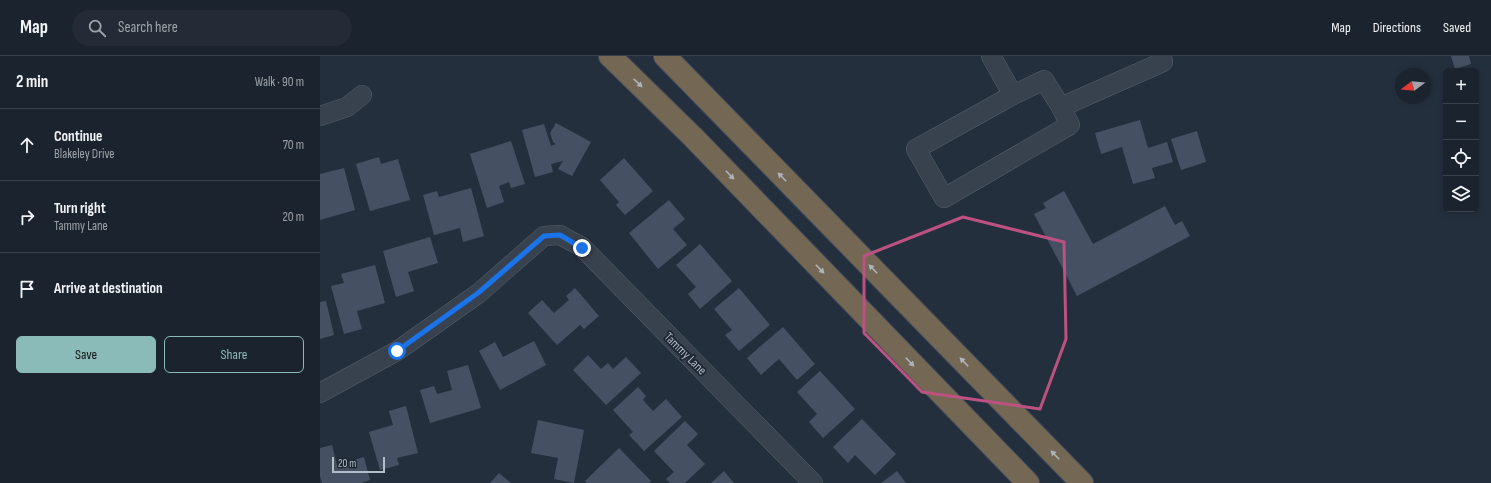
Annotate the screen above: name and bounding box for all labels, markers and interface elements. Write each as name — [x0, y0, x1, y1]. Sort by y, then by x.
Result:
search box — [72, 10, 352, 46]
text: Map — [20, 16, 48, 39]
icon: search — [86, 17, 108, 39]
text: Search here — [118, 18, 178, 37]
text: Map — [1331, 19, 1351, 36]
text: Directions — [1373, 19, 1421, 36]
text: Saved — [1443, 19, 1471, 36]
north arrow — [1395, 68, 1431, 104]
map controls — [1443, 68, 1479, 212]
button: + — [1443, 68, 1479, 104]
text: 2 min — [16, 72, 48, 92]
text: Walk · 90 m — [255, 74, 304, 90]
one-way arrow — [633, 78, 643, 88]
button: − — [1443, 104, 1479, 140]
text: Continue — [54, 127, 103, 146]
icon: ahead — [16, 134, 38, 156]
text: 70 m — [283, 137, 304, 153]
button: locate — [1443, 140, 1479, 176]
text: Blakeley Drive — [54, 146, 115, 162]
one-way arrow — [725, 170, 734, 180]
one-way arrow — [777, 172, 787, 182]
button: layers — [1443, 176, 1479, 212]
text: Turn right — [54, 199, 106, 218]
icon: right — [16, 206, 38, 228]
text: 20 m — [282, 209, 304, 225]
text: Tammy Lane — [54, 218, 108, 234]
route end — [573, 239, 591, 257]
one-way arrow — [815, 264, 825, 274]
one-way arrow — [868, 264, 878, 274]
icon: arrive — [16, 278, 38, 300]
text: Arrive at destination — [54, 279, 163, 298]
street label: Tammy Lane — [661, 329, 710, 378]
button: Save — [16, 336, 156, 373]
button: Share — [164, 336, 304, 373]
route start — [388, 342, 406, 360]
one-way arrow — [906, 357, 915, 367]
one-way arrow — [959, 357, 969, 367]
one-way arrow — [1050, 450, 1060, 460]
scale bar — [332, 455, 385, 474]
text: 20 m — [338, 457, 356, 470]

